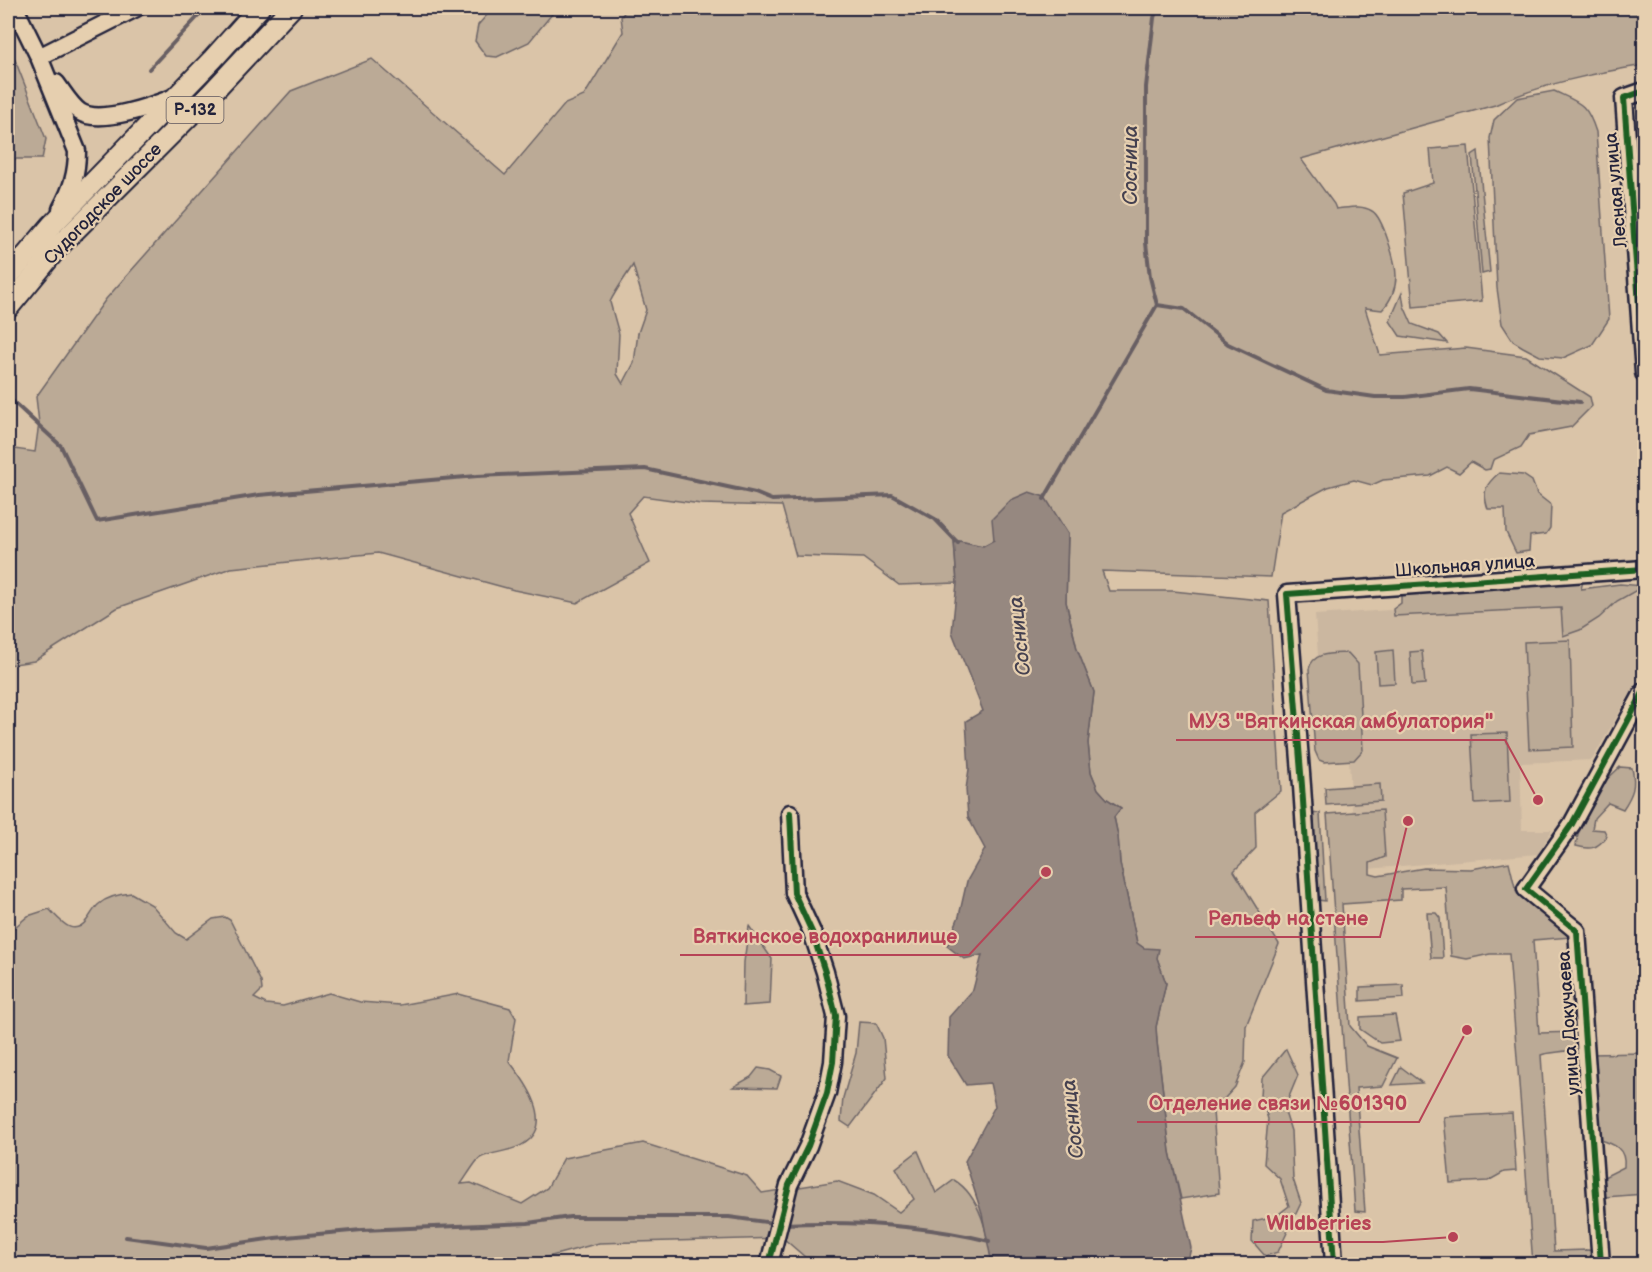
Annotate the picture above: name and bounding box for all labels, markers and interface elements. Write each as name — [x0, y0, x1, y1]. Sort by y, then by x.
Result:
road number: Р-132 — [166, 97, 224, 123]
water label: Сосница — [1119, 125, 1143, 205]
street label: Лесная улица — [1600, 131, 1632, 250]
street label: Судогодское шоссе — [40, 139, 166, 269]
street label: Школьная улица — [1394, 551, 1536, 581]
water label: Сосница — [1004, 595, 1036, 677]
callout: МУЗ "Вяткинская амбулатория" — [1176, 702, 1505, 740]
text: МУЗ "Вяткинская амбулатория" — [1188, 710, 1494, 734]
callout: Рельеф на стене — [1195, 899, 1380, 937]
text: Рельеф на стене — [1208, 907, 1368, 931]
callout: Вяткинское водохранилище — [680, 917, 969, 955]
text: Вяткинское водохранилище — [693, 925, 957, 949]
street label: улица Докучаева — [1553, 950, 1585, 1096]
water label: Сосница — [1057, 1078, 1089, 1160]
callout: Отделение связи №601390 — [1137, 1084, 1419, 1122]
text: Отделение связи №601390 — [1149, 1092, 1407, 1116]
callout: Wildberries — [1254, 1204, 1383, 1242]
text: Wildberries — [1267, 1212, 1372, 1236]

